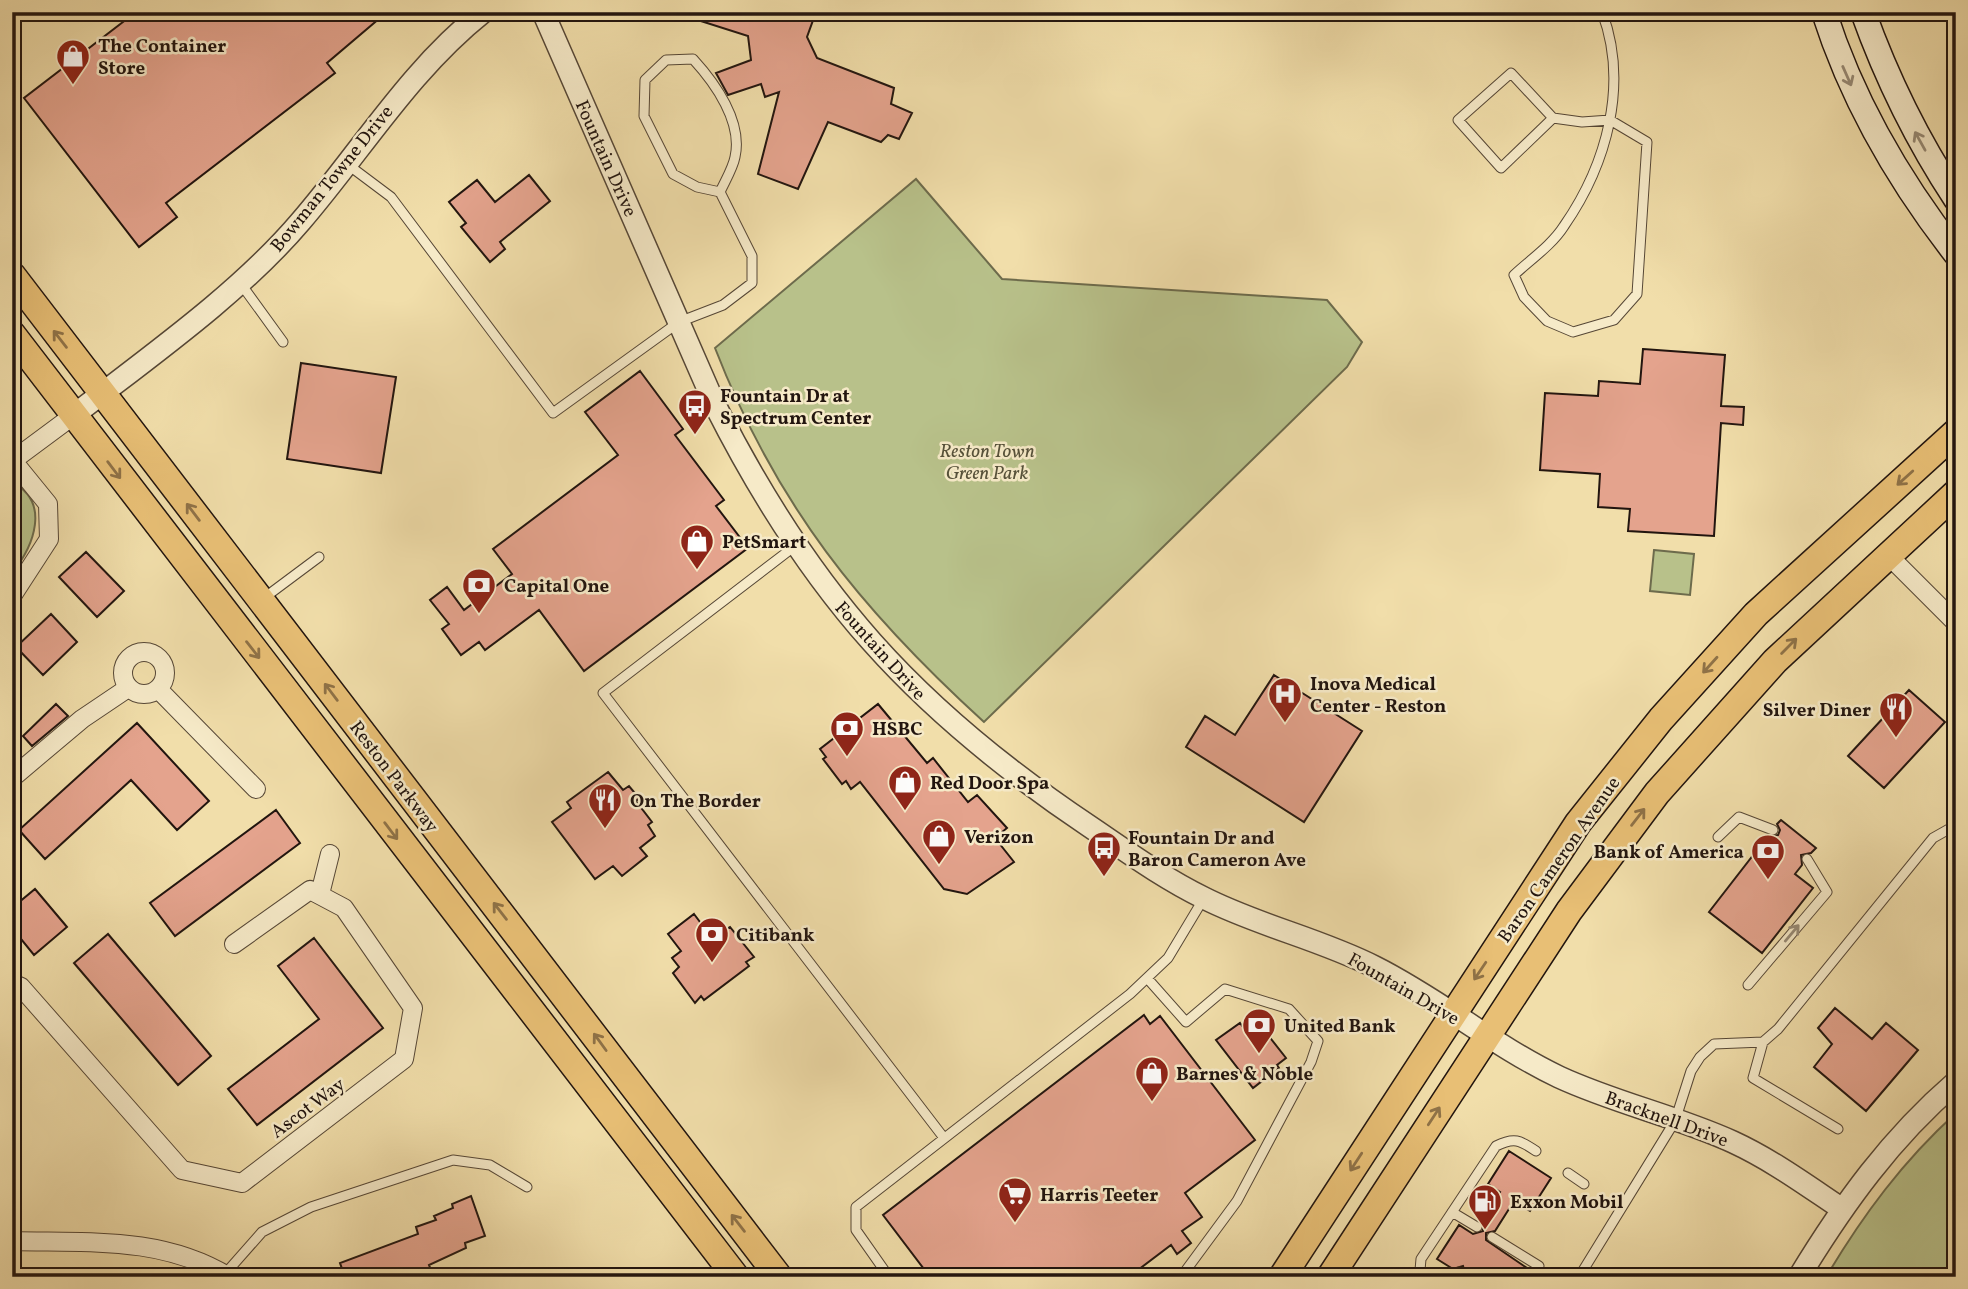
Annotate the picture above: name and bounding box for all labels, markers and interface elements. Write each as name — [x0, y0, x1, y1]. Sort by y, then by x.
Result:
place label: The Container Store — [98, 34, 226, 82]
shop icon: The Container Store — [54, 37, 92, 86]
one-way arrow — [1841, 65, 1854, 86]
street label: Fountain Drive — [568, 96, 643, 221]
street label: Bowman Towne Drive — [265, 100, 400, 258]
one-way arrow — [1913, 131, 1926, 152]
one-way arrow — [53, 330, 68, 349]
place label: Fountain Dr at Spectrum Center — [720, 384, 871, 432]
bus stop icon: Fountain Dr at Spectrum Center — [676, 387, 714, 436]
park label: Reston Town Green Park — [939, 439, 1035, 487]
one-way arrow — [106, 460, 121, 479]
one-way arrow — [1897, 470, 1914, 487]
one-way arrow — [185, 503, 200, 521]
shop icon: PetSmart — [678, 522, 716, 571]
place label: PetSmart — [722, 530, 806, 556]
bank icon: Capital One — [460, 566, 498, 615]
place label: Capital One — [504, 574, 609, 600]
street label: Fountain Drive — [828, 596, 931, 707]
one-way arrow — [1780, 638, 1797, 655]
one-way arrow — [245, 640, 260, 659]
one-way arrow — [1702, 656, 1718, 674]
place label: Inova Medical Center - Reston — [1310, 672, 1446, 720]
hospital icon: Inova Medical Center - Reston — [1266, 675, 1304, 724]
one-way arrow — [324, 683, 339, 702]
restaurant icon: Silver Diner — [1877, 690, 1915, 739]
place label: Silver Diner — [1763, 698, 1871, 724]
bank icon: HSBC — [828, 709, 866, 758]
street label: Reston Parkway — [343, 716, 444, 839]
place label: HSBC — [872, 717, 922, 743]
shop icon: Red Door Spa — [886, 763, 924, 812]
place label: Red Door Spa — [930, 771, 1049, 797]
street label: Baron Cameron Avenue — [1492, 772, 1627, 949]
restaurant icon: On The Border — [586, 781, 624, 830]
place label: On The Border — [630, 789, 761, 815]
one-way arrow — [1631, 808, 1646, 826]
shop icon: Verizon — [920, 817, 958, 866]
one-way arrow — [383, 821, 398, 840]
place label: Verizon — [964, 825, 1034, 851]
place label: Fountain Dr and Baron Cameron Ave — [1128, 826, 1306, 874]
bus stop icon: Fountain Dr and Baron Cameron Ave — [1085, 829, 1123, 878]
bank icon: Bank of America — [1749, 832, 1787, 881]
place label: Bank of America — [1594, 840, 1744, 866]
one-way arrow — [492, 903, 507, 921]
bank icon: Citibank — [693, 915, 731, 964]
place label: Citibank — [736, 923, 815, 949]
one-way arrow — [1784, 924, 1800, 942]
street label: Fountain Drive — [1342, 947, 1464, 1032]
one-way arrow — [1473, 961, 1487, 981]
bank icon: United Bank — [1240, 1006, 1278, 1055]
place label: United Bank — [1284, 1014, 1396, 1040]
one-way arrow — [593, 1033, 607, 1052]
shop icon: Barnes & Noble — [1133, 1054, 1171, 1103]
place label: Barnes & Noble — [1176, 1062, 1313, 1088]
street label: Ascot Way — [266, 1072, 351, 1145]
street label: Bracknell Drive — [1601, 1086, 1732, 1154]
one-way arrow — [1427, 1107, 1441, 1127]
one-way arrow — [1349, 1152, 1363, 1171]
supermarket icon: Harris Teeter — [996, 1175, 1034, 1224]
fuel station icon: Exxon Mobil — [1466, 1182, 1504, 1231]
place label: Harris Teeter — [1040, 1183, 1158, 1209]
place label: Exxon Mobil — [1510, 1190, 1623, 1216]
one-way arrow — [730, 1214, 745, 1232]

